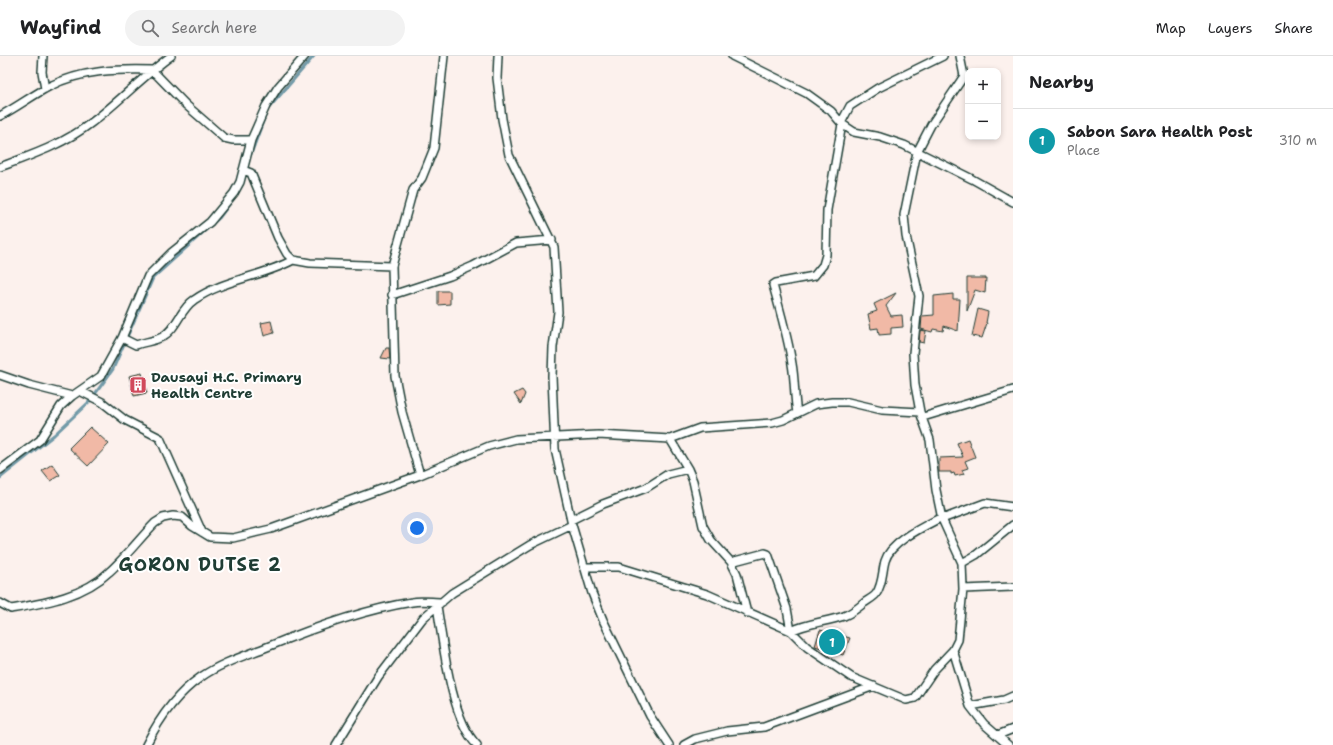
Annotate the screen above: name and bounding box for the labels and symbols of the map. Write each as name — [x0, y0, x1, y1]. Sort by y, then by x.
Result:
place label: Dausayi H.C. Primary Health Centre — [151, 368, 302, 402]
building icon: Dausayi H.C. Primary Health Centre — [128, 375, 148, 395]
your location — [407, 518, 427, 538]
district label: GORON DUTSE 2 — [118, 553, 282, 577]
pin: 1 — [819, 627, 845, 657]

